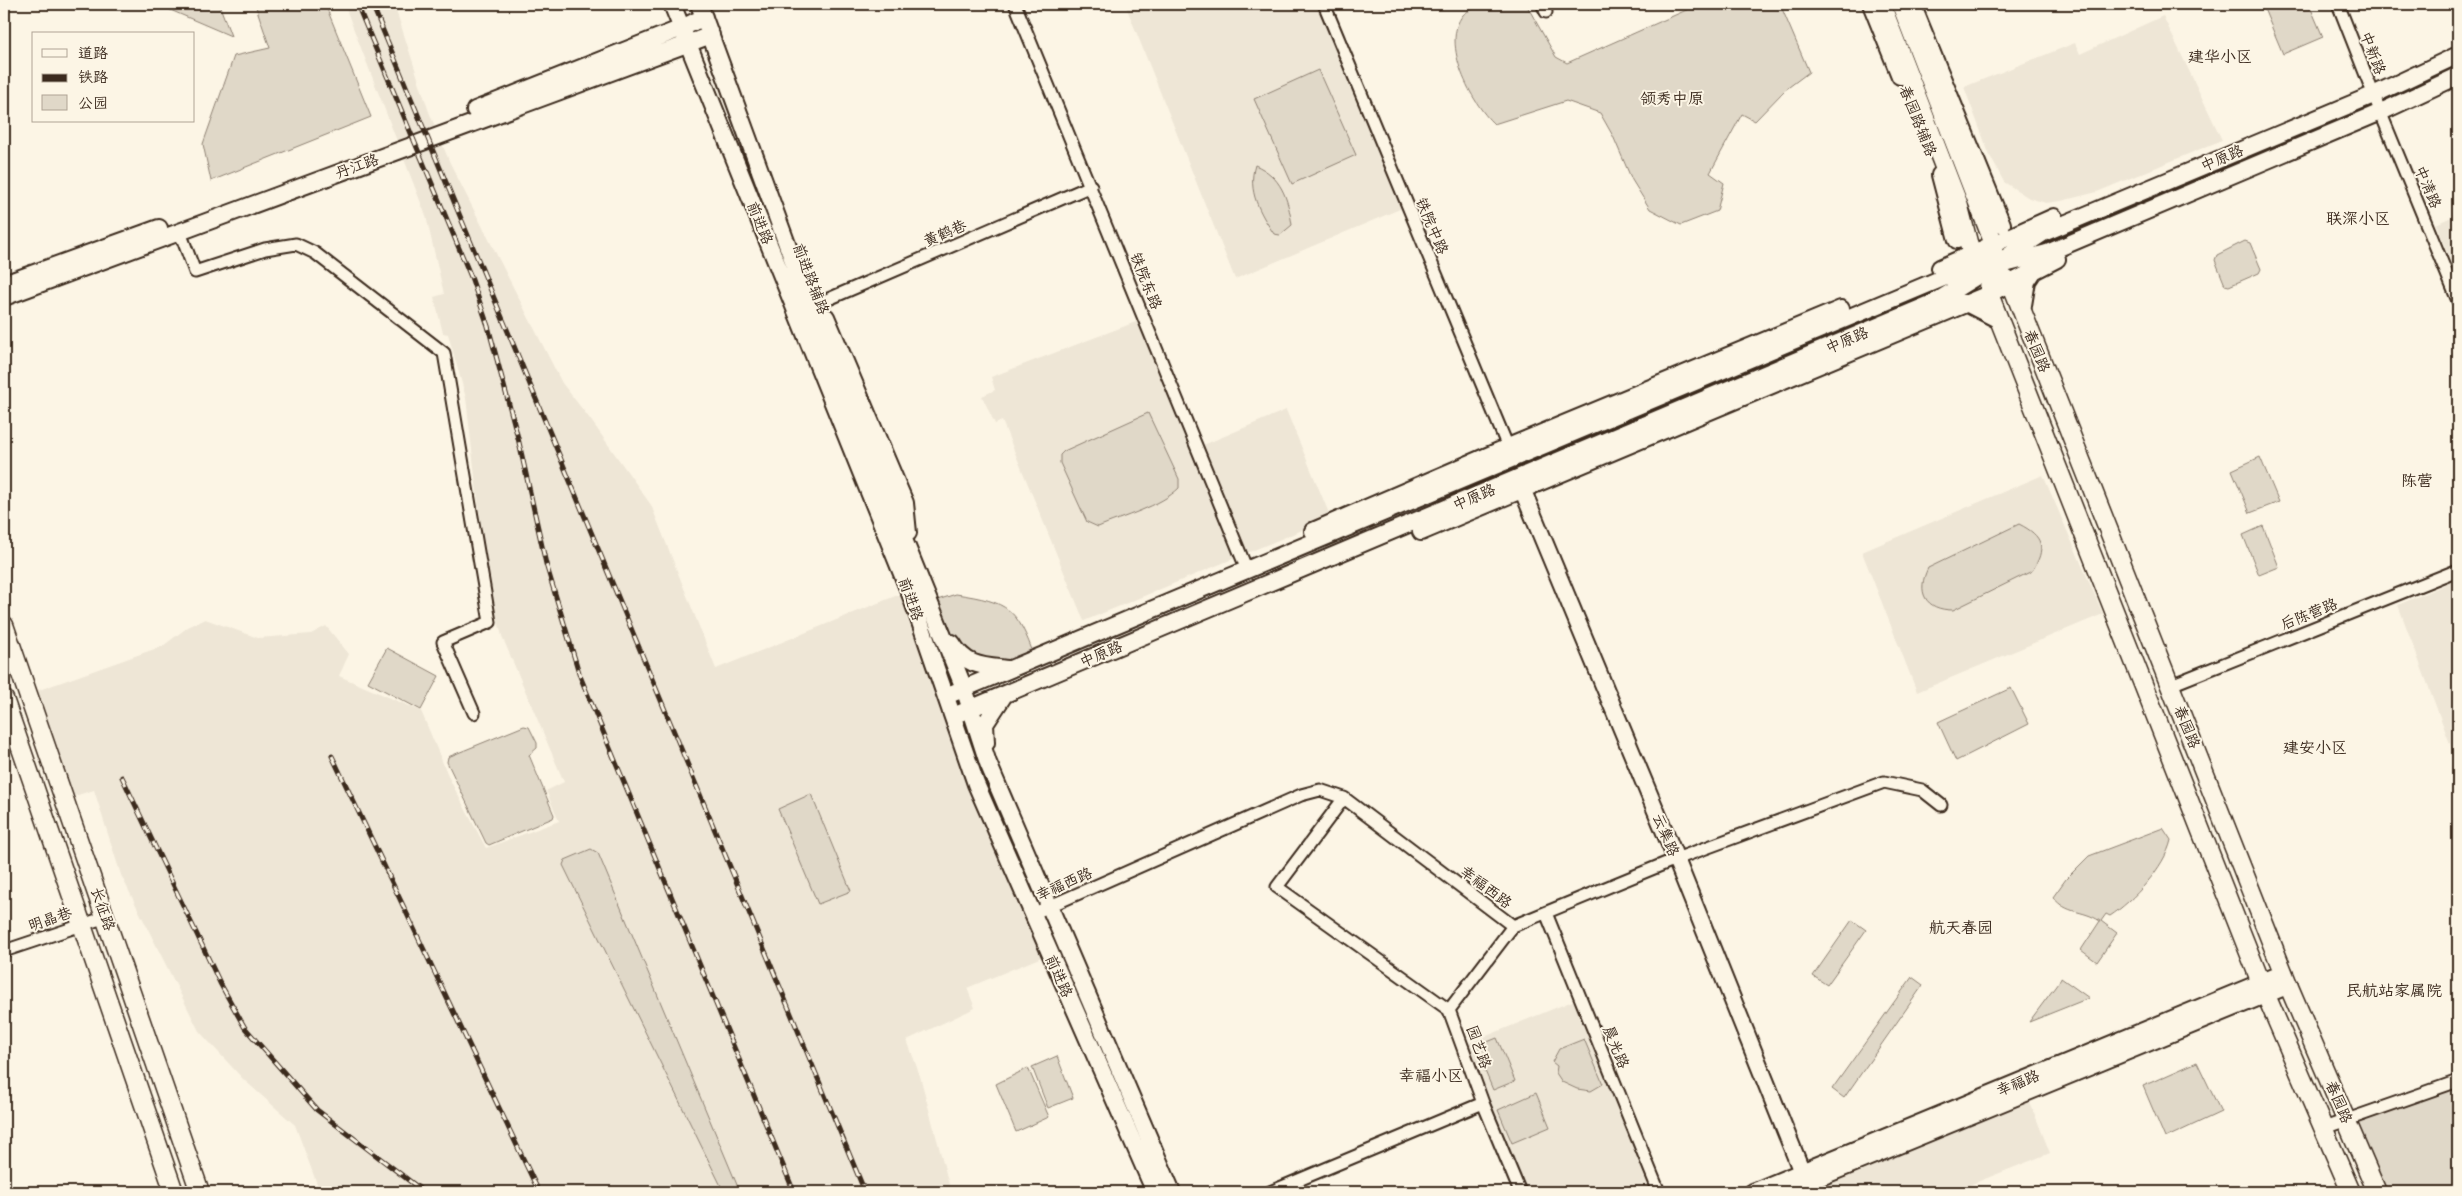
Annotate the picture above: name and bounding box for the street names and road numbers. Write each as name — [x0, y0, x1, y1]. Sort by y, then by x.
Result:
street label: 中新路 — [2356, 29, 2389, 78]
street label: 春园路辅路 — [1895, 83, 1940, 160]
street label: 中原路 — [2198, 141, 2247, 176]
street label: 丹江路 — [333, 150, 382, 183]
street label: 中清路 — [2410, 163, 2445, 212]
street label: 铁院中路 — [1411, 195, 1452, 258]
street label: 前进路 — [742, 199, 777, 248]
street label: 黄鹤巷 — [921, 216, 970, 251]
street label: 前进路辅路 — [788, 241, 833, 318]
street label: 铁院东路 — [1125, 250, 1166, 313]
street label: 中原路 — [1823, 323, 1872, 358]
street label: 春园路 — [2019, 327, 2054, 376]
street label: 中原路 — [1450, 480, 1499, 515]
street label: 前进路 — [894, 575, 927, 624]
street label: 后陈营路 — [2278, 594, 2341, 635]
street label: 中原路 — [1077, 637, 1126, 672]
street label: 春园路 — [2169, 703, 2204, 752]
street label: 云集路 — [1648, 811, 1683, 860]
street label: 幸福西路 — [1456, 862, 1515, 913]
street label: 幸福西路 — [1033, 864, 1095, 905]
street label: 长征路 — [86, 885, 119, 934]
street label: 明晶巷 — [26, 903, 75, 936]
street label: 前进路 — [1041, 952, 1076, 1001]
street label: 园艺路 — [1462, 1023, 1495, 1072]
street label: 晨光路 — [1598, 1023, 1633, 1072]
street label: 幸福路 — [1994, 1066, 2043, 1101]
street label: 春园路 — [2321, 1078, 2356, 1127]

